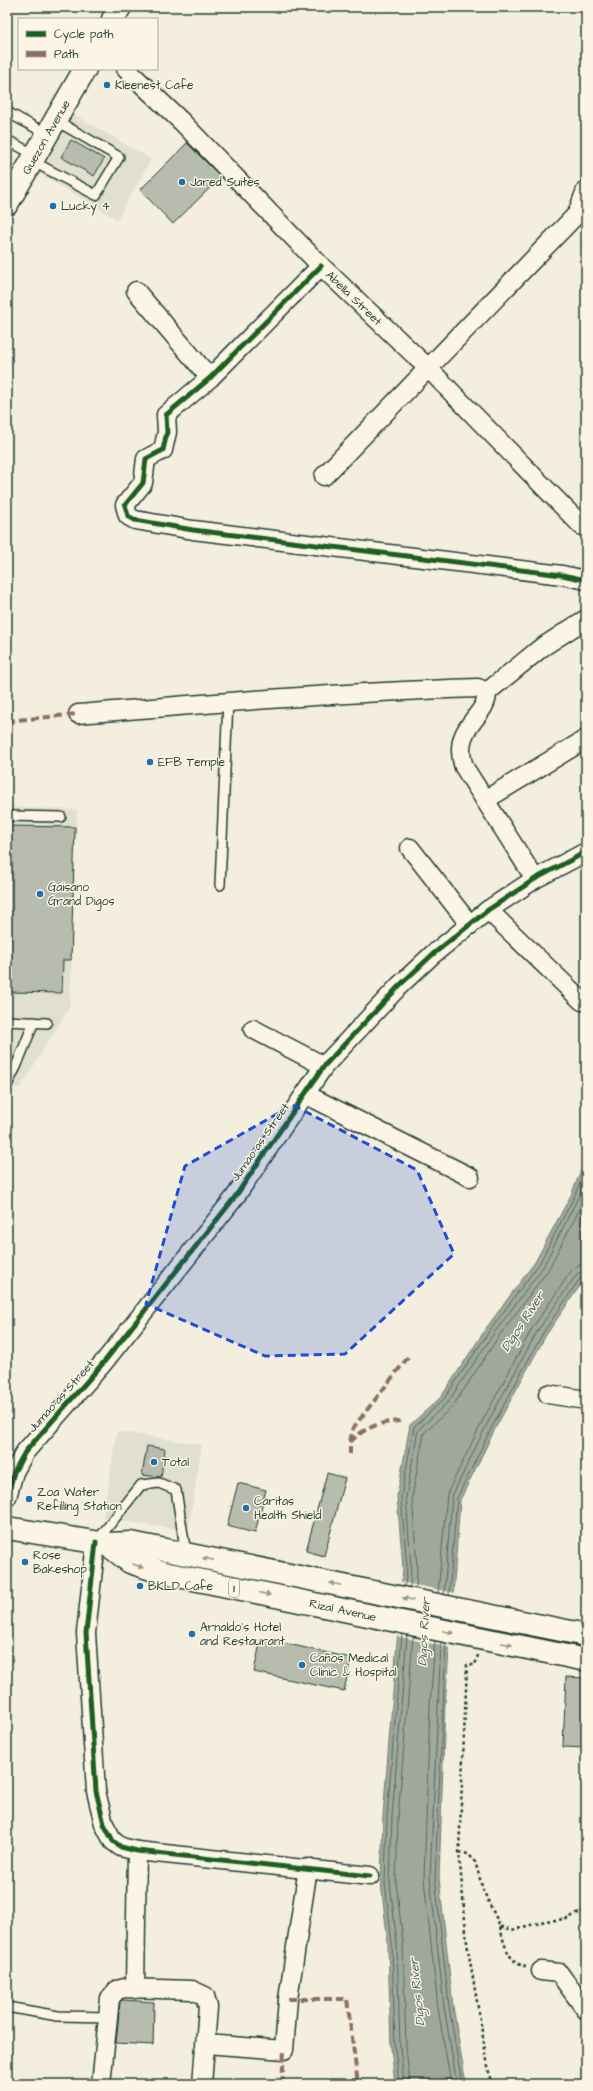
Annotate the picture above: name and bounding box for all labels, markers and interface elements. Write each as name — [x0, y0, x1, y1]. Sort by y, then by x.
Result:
legend — [18, 18, 158, 70]
text: Cycle path — [54, 26, 113, 44]
text: Path — [54, 46, 79, 63]
place label: Kleenest Cafe — [115, 77, 194, 94]
marker: Kleenest Cafe — [102, 80, 112, 90]
street label: Quezon Avenue — [18, 96, 75, 178]
place label: Jared Suites — [190, 174, 260, 191]
marker: Jared Suites — [177, 177, 187, 187]
place label: Lucky 4 — [61, 198, 110, 216]
marker: Lucky 4 — [48, 201, 58, 211]
street label: Abella Street — [322, 267, 386, 330]
place label: EFB Temple — [158, 754, 226, 771]
marker: EFB Temple — [145, 757, 155, 767]
place label: Gaisano Grand Digos — [48, 879, 115, 911]
marker: Gaisano Grand Digos — [35, 889, 45, 899]
street label: Jumao-as Street — [227, 1099, 294, 1185]
water label: Digos River — [497, 1286, 551, 1356]
street label: Jumao-as Street — [24, 1356, 99, 1436]
place label: Total — [162, 1454, 189, 1471]
marker: Total — [149, 1457, 159, 1467]
place label: Zoa Water Refilling Station — [37, 1484, 122, 1516]
place label: Caritas Health Shield — [254, 1493, 321, 1524]
marker: Zoa Water Refilling Station — [24, 1494, 34, 1504]
marker: Caritas Health Shield — [241, 1503, 251, 1513]
place label: Rose Bakeshop — [33, 1547, 87, 1578]
one-way arrow — [201, 1556, 214, 1562]
marker: Rose Bakeshop — [20, 1557, 30, 1567]
one-way arrow — [133, 1563, 145, 1569]
place label: BKLD Cafe — [148, 1578, 213, 1595]
road number: 1 — [229, 1579, 239, 1597]
marker: BKLD Cafe — [135, 1581, 145, 1591]
one-way arrow — [329, 1581, 341, 1587]
one-way arrow — [259, 1592, 271, 1598]
street label: Rizal Avenue — [308, 1595, 378, 1626]
one-way arrow — [402, 1595, 414, 1601]
water label: Digos River — [413, 1596, 436, 1667]
place label: Arnaldo's Hotel and Restaurant — [200, 1619, 285, 1650]
marker: Arnaldo's Hotel and Restaurant — [187, 1629, 197, 1639]
one-way arrow — [442, 1629, 454, 1635]
one-way arrow — [501, 1642, 514, 1648]
place label: Caños Medical Clinic & Hospital — [310, 1650, 397, 1681]
marker: Caños Medical Clinic & Hospital — [297, 1660, 307, 1670]
water label: Digos River — [404, 1955, 431, 2027]

